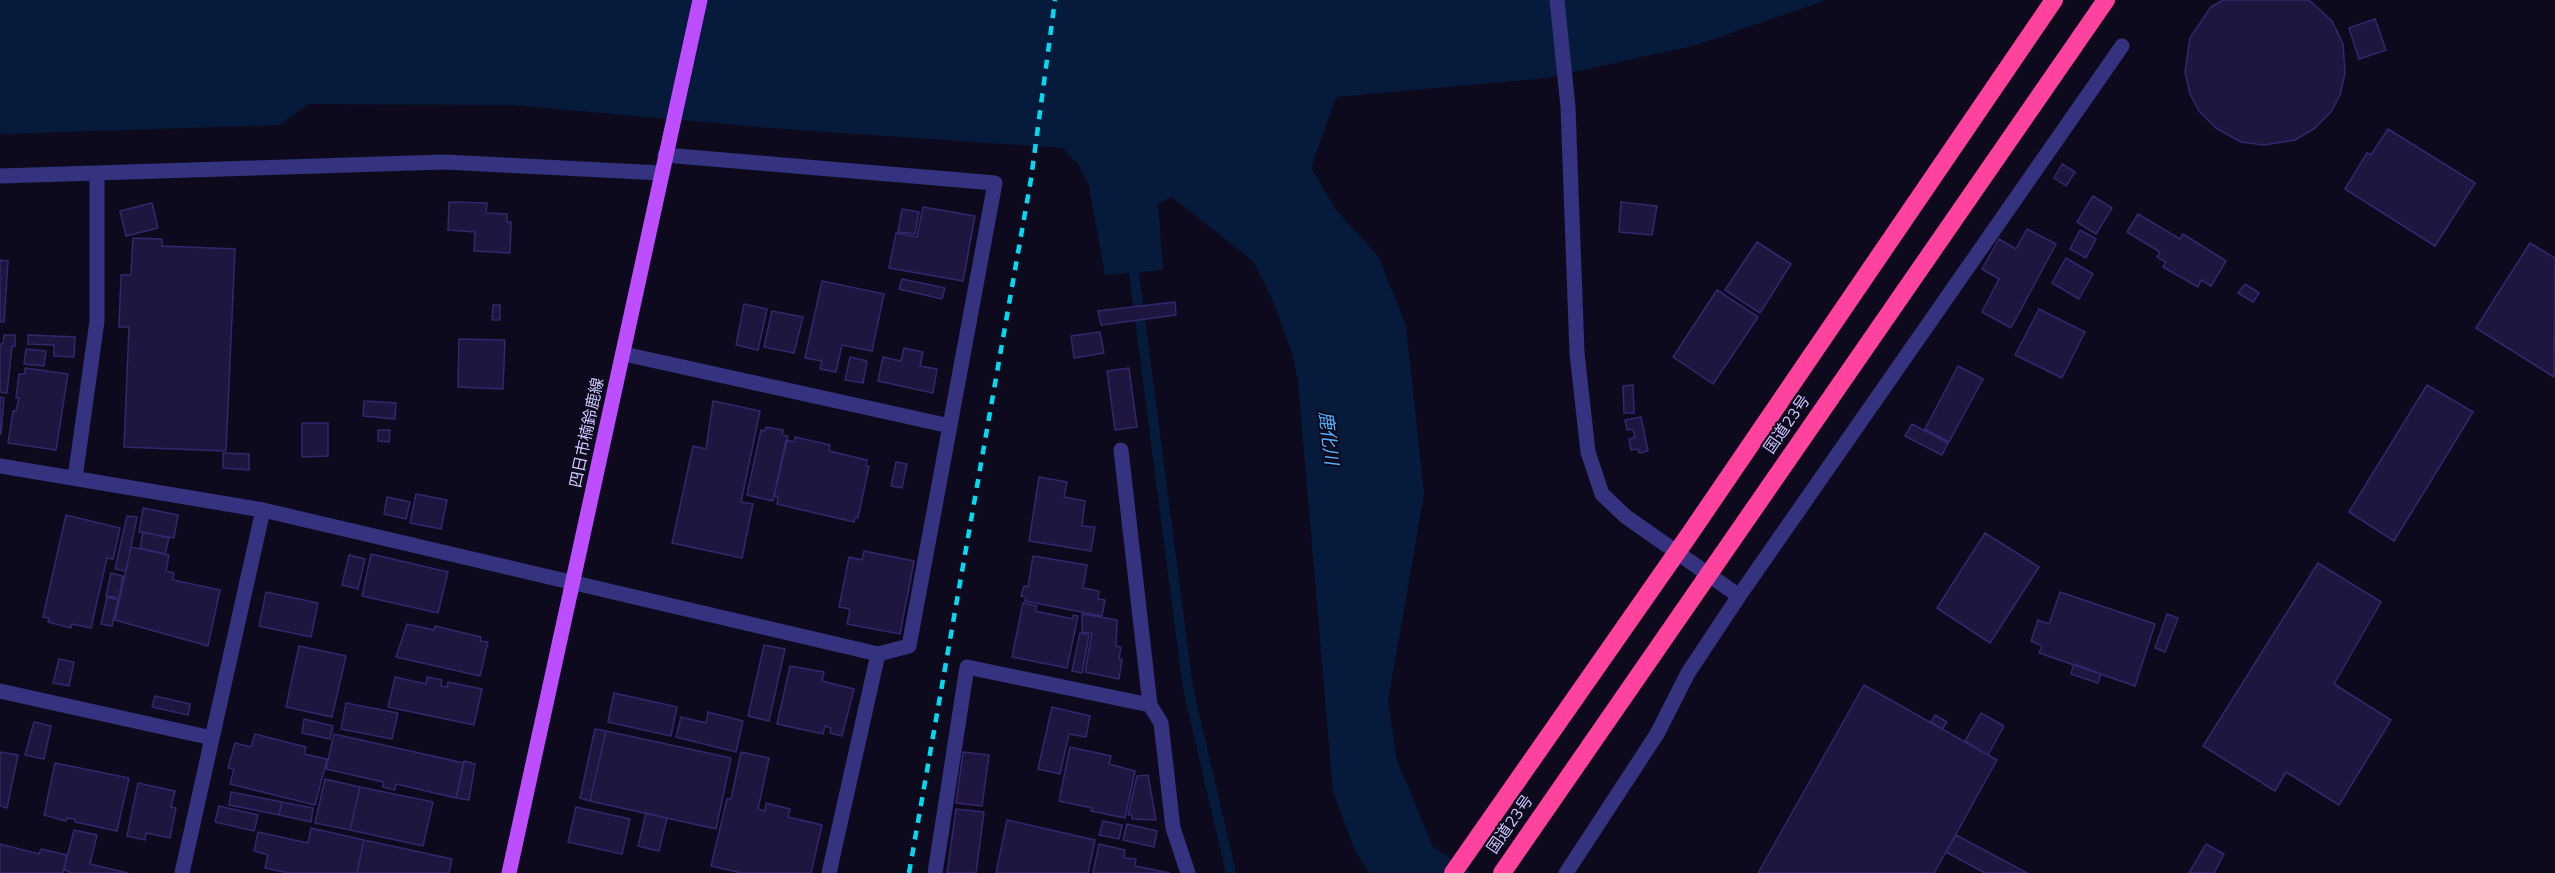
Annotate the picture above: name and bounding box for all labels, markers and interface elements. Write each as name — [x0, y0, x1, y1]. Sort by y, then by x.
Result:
street label: 四日市楠鈴鹿線 — [567, 376, 609, 490]
street label: 国道23号 — [1761, 392, 1815, 458]
water label: 鹿化川 — [1313, 410, 1341, 466]
street label: 国道23号 — [1484, 792, 1538, 858]

